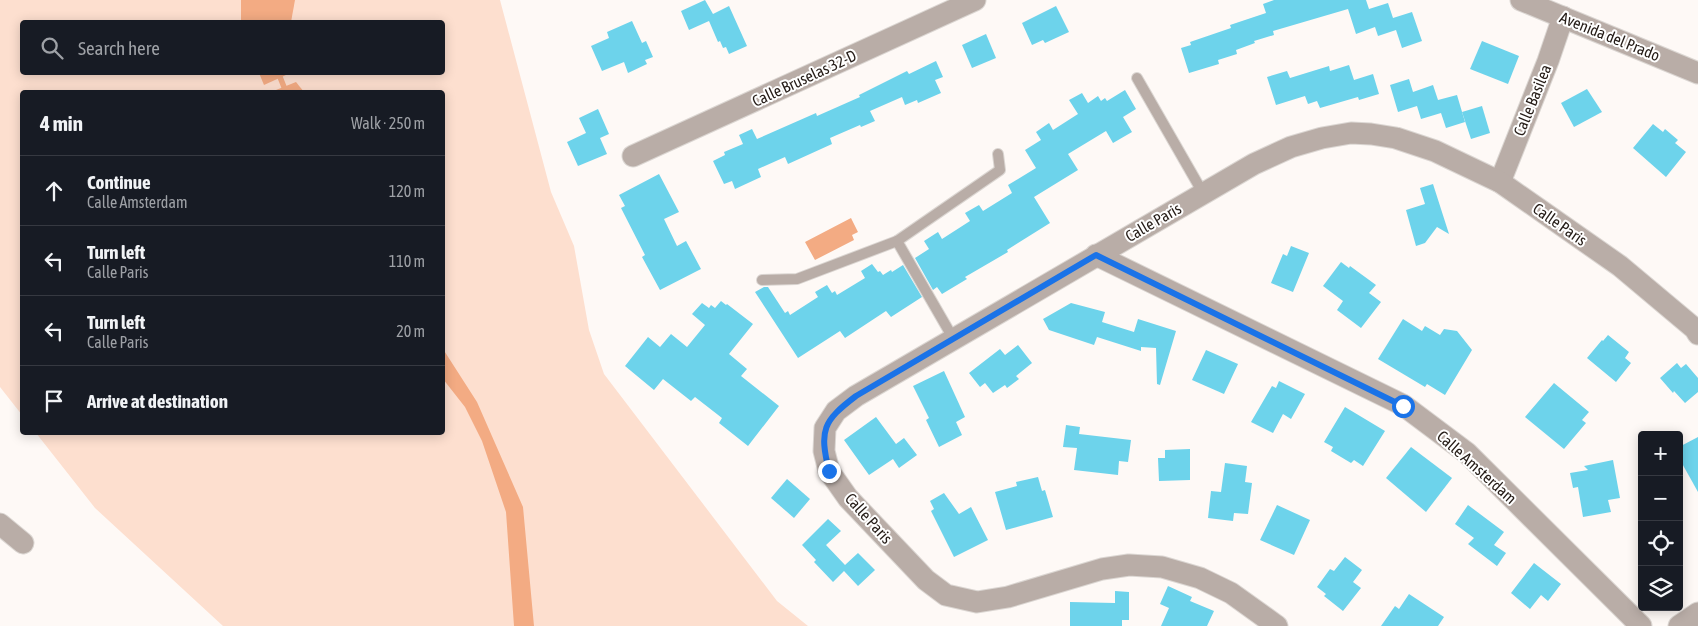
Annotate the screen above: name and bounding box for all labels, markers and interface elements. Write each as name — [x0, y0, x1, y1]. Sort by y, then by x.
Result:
street label: Avenida del Prado — [1557, 8, 1663, 64]
search box — [20, 20, 445, 75]
icon: search — [38, 34, 66, 62]
text: Search here — [78, 37, 160, 59]
street label: Calle Bruselas 32-D — [749, 46, 859, 110]
street label: Calle Basilea — [1510, 62, 1554, 138]
text: 4 min — [40, 111, 83, 135]
text: Walk · 250 m — [351, 114, 425, 132]
text: Continue — [87, 171, 151, 193]
icon: ahead — [40, 177, 68, 205]
text: 120 m — [389, 182, 425, 200]
text: Calle Amsterdam — [87, 193, 187, 211]
street label: Calle Paris — [1122, 199, 1184, 245]
street label: Calle Paris — [1530, 199, 1591, 249]
text: Turn left — [87, 241, 145, 263]
icon: left — [40, 247, 68, 275]
text: 110 m — [389, 252, 425, 270]
text: Calle Paris — [87, 263, 148, 281]
text: Turn left — [87, 311, 145, 333]
icon: left — [40, 317, 68, 345]
text: 20 m — [396, 322, 425, 340]
text: Calle Paris — [87, 333, 148, 351]
icon: arrive — [40, 387, 68, 415]
text: Arrive at destination — [87, 390, 228, 412]
route start — [1392, 395, 1415, 418]
street label: Calle Amsterdam — [1434, 427, 1520, 507]
map controls — [1638, 431, 1683, 611]
button: + — [1638, 431, 1683, 476]
route end — [818, 460, 841, 483]
button: − — [1638, 476, 1683, 521]
street label: Calle Paris — [842, 489, 896, 547]
button: locate — [1638, 521, 1683, 566]
button: layers — [1638, 566, 1683, 611]

